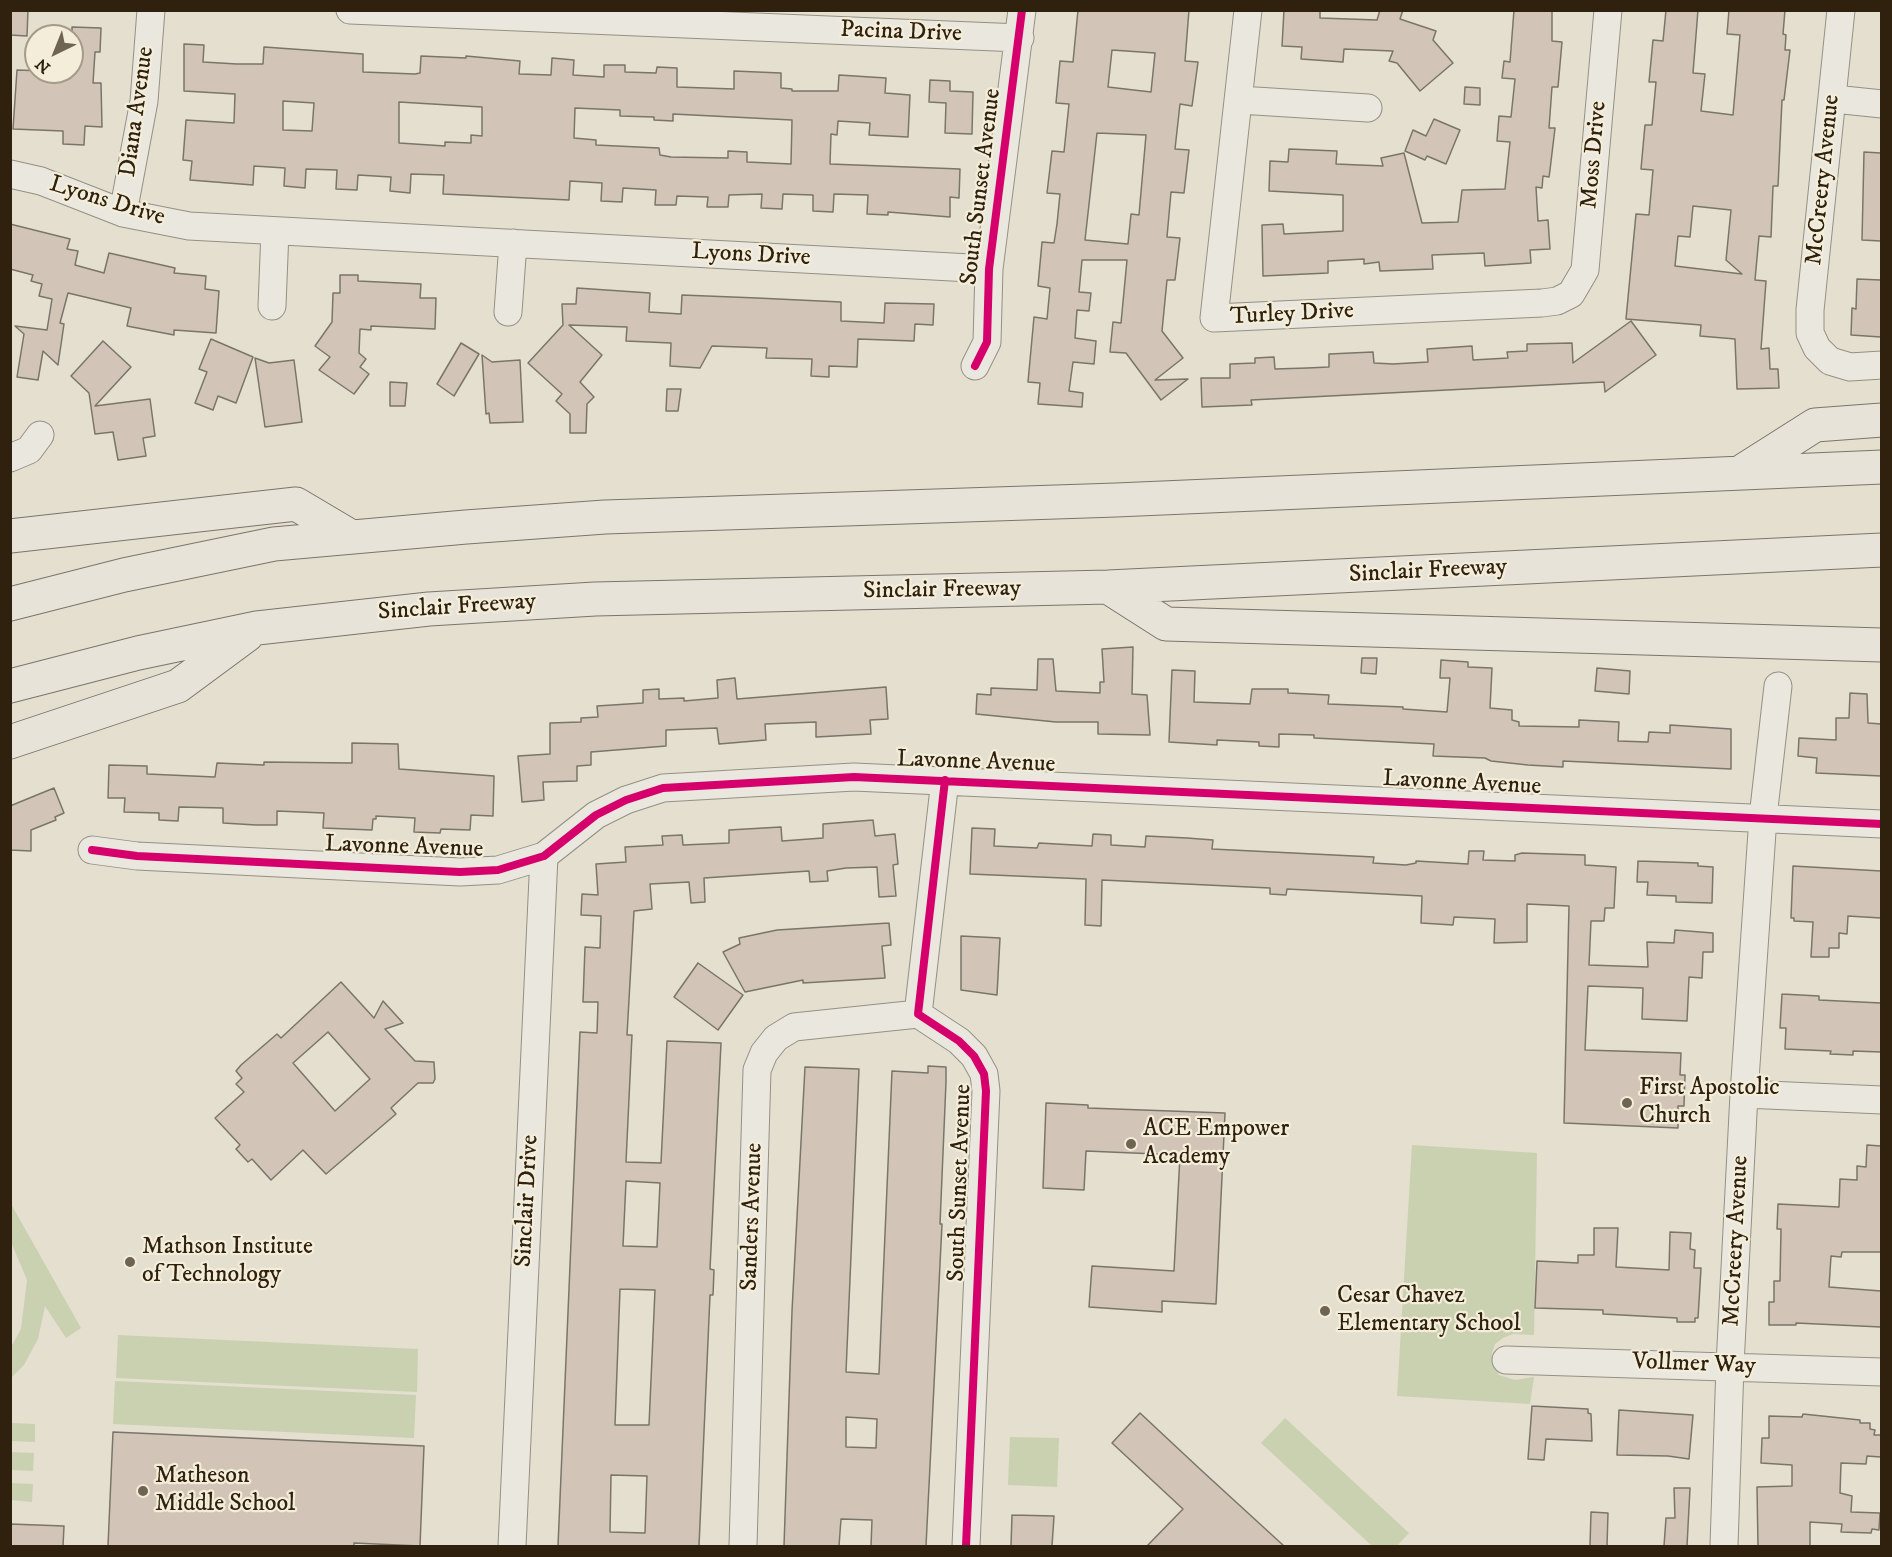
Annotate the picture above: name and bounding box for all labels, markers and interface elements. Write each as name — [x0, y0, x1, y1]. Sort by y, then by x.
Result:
street label: Pacina Drive — [840, 16, 962, 50]
north arrow — [24, 24, 84, 84]
street label: Diana Avenue — [115, 45, 161, 179]
text: N — [31, 54, 55, 78]
street label: South Sunset Avenue — [956, 87, 1008, 287]
street label: McCreery Avenue — [1801, 93, 1847, 267]
street label: Moss Drive — [1576, 100, 1614, 210]
street label: Lyons Drive — [46, 171, 168, 233]
street label: Lyons Drive — [691, 239, 811, 273]
street label: Turley Drive — [1229, 297, 1355, 333]
street label: Sinclair Freeway — [1348, 553, 1508, 591]
street label: Sinclair Freeway — [863, 575, 1021, 607]
street label: Sinclair Freeway — [377, 588, 537, 628]
street label: Lavonne Avenue — [896, 746, 1056, 780]
street label: Lavonne Avenue — [1382, 765, 1542, 803]
street label: Lavonne Avenue — [324, 831, 484, 865]
place label: First Apostolic Church — [1639, 1075, 1780, 1131]
street label: South Sunset Avenue — [943, 1084, 979, 1282]
marker: First Apostolic Church — [1620, 1096, 1634, 1110]
place label: ACE Empower Academy — [1143, 1116, 1289, 1172]
street label: Sinclair Drive — [510, 1134, 546, 1268]
marker: ACE Empower Academy — [1124, 1137, 1138, 1151]
street label: Sanders Avenue — [736, 1142, 770, 1292]
street label: McCreery Avenue — [1718, 1155, 1756, 1327]
place label: Mathson Institute of Technology — [142, 1234, 313, 1290]
marker: Mathson Institute of Technology — [123, 1255, 137, 1269]
place label: Cesar Chavez Elementary School — [1337, 1283, 1521, 1339]
marker: Cesar Chavez Elementary School — [1318, 1304, 1332, 1318]
street label: Vollmer Way — [1632, 1348, 1756, 1382]
place label: Matheson Middle School — [155, 1463, 295, 1519]
marker: Matheson Middle School — [136, 1484, 150, 1498]

